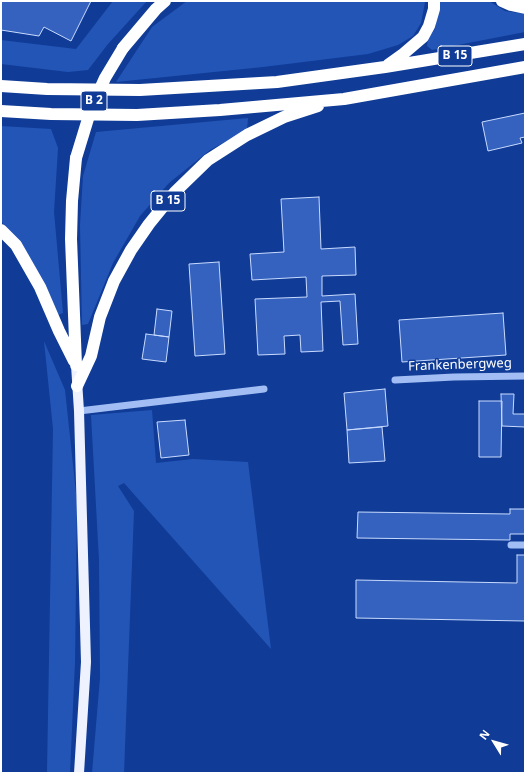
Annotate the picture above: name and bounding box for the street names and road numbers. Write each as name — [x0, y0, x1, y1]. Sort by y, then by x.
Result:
road number: B 15 — [438, 46, 472, 66]
road number: B 2 — [81, 91, 107, 111]
road number: B 15 — [151, 191, 185, 211]
street label: Frankenbergweg — [408, 355, 512, 375]

